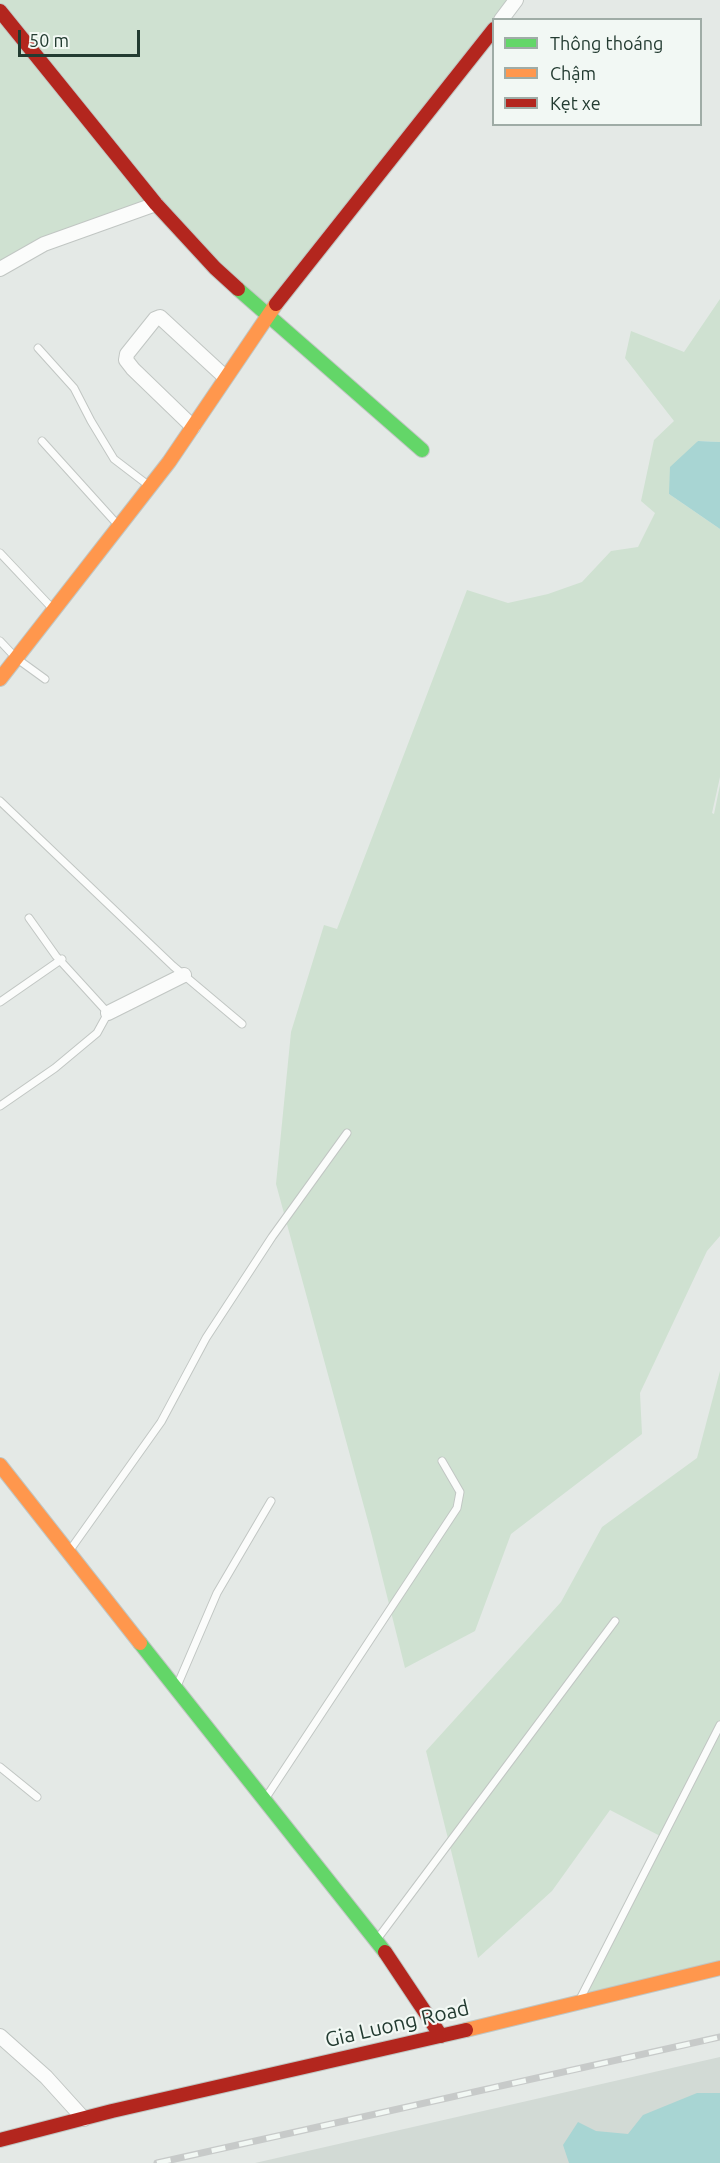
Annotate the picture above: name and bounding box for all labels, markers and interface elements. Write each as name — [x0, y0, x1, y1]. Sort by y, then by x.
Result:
scale bar — [21, 18, 142, 56]
legend — [492, 18, 702, 126]
text: 50 m — [29, 30, 69, 50]
text: Thông thoáng — [550, 33, 663, 53]
text: Chậm — [550, 63, 596, 83]
text: Kẹt xe — [550, 93, 601, 113]
street label: Gia Luong Road — [323, 1995, 471, 2053]

